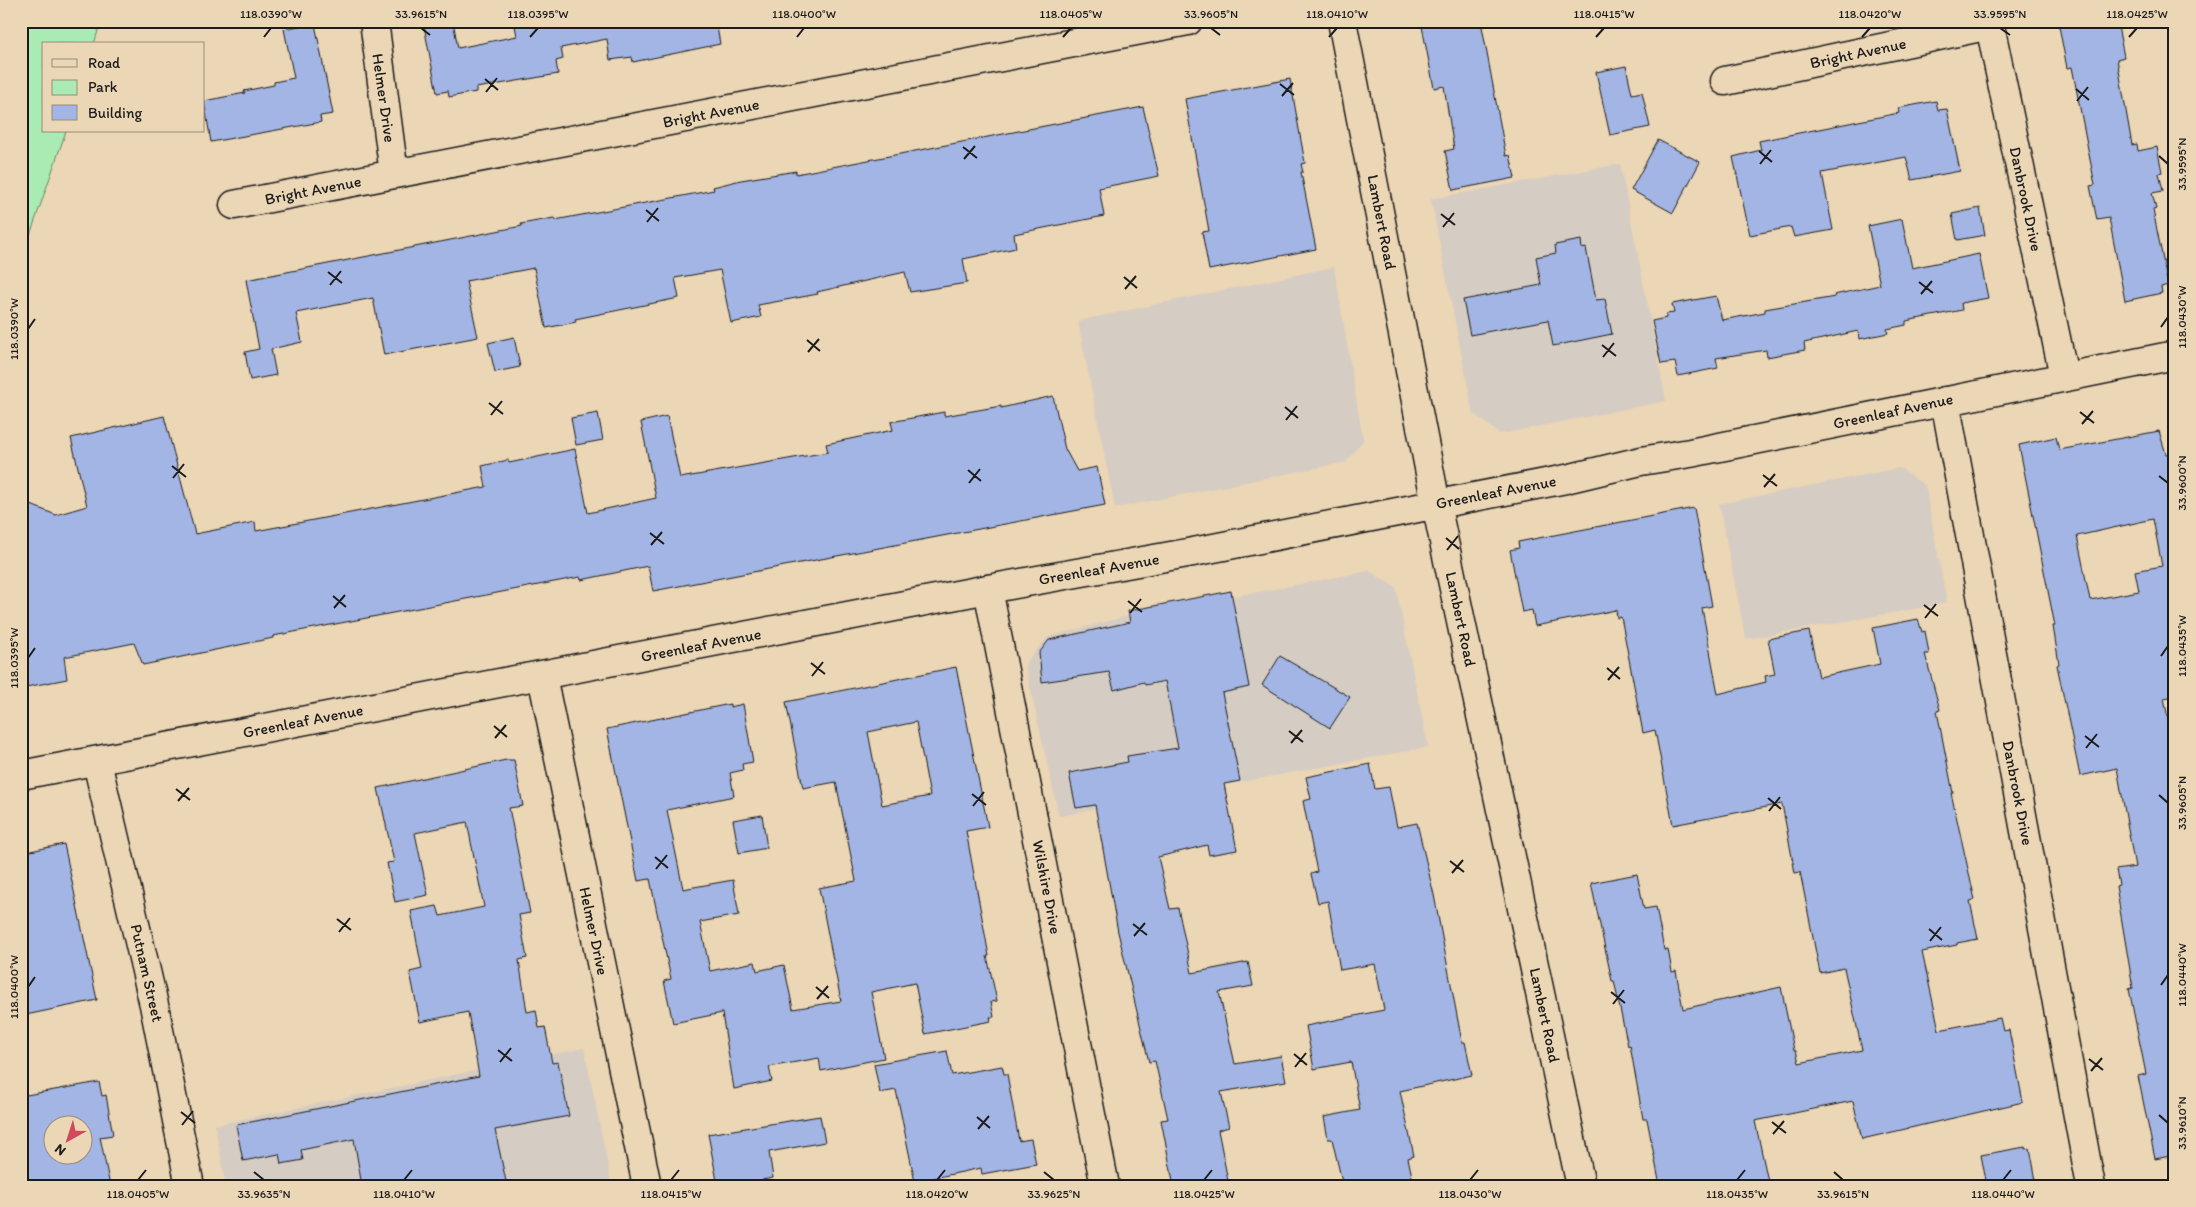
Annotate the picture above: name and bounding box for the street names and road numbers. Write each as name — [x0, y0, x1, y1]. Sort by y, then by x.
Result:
street label: Bright Avenue — [1808, 33, 1908, 72]
street label: Helmer Drive — [368, 52, 400, 144]
street label: Bright Avenue — [661, 94, 761, 132]
street label: Danbrook Drive — [2006, 145, 2046, 253]
street label: Bright Avenue — [263, 171, 363, 209]
street label: Lambert Road — [1363, 173, 1401, 272]
street label: Greenleaf Avenue — [1831, 389, 1955, 433]
street label: Greenleaf Avenue — [1434, 471, 1558, 513]
street label: Greenleaf Avenue — [1037, 549, 1161, 589]
street label: Lambert Road — [1442, 570, 1480, 669]
street label: Greenleaf Avenue — [639, 624, 763, 666]
street label: Greenleaf Avenue — [241, 700, 365, 742]
street label: Danbrook Drive — [1999, 739, 2037, 847]
street label: Wilshire Drive — [1029, 838, 1065, 936]
street label: Helmer Drive — [575, 885, 613, 977]
street label: Putnam Street — [127, 922, 167, 1024]
street label: Lambert Road — [1526, 966, 1564, 1065]

